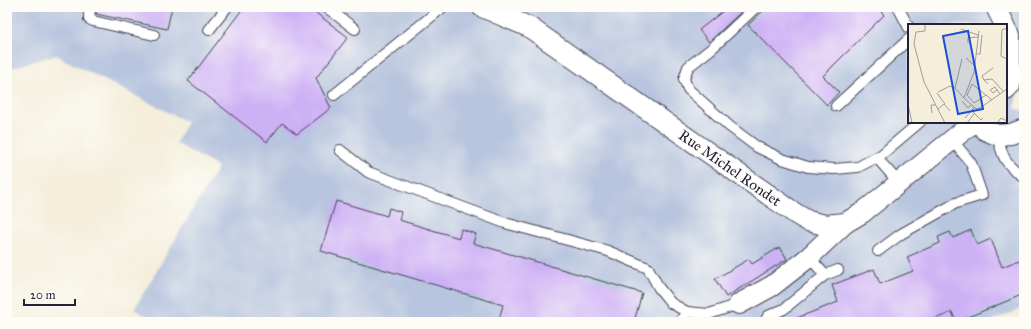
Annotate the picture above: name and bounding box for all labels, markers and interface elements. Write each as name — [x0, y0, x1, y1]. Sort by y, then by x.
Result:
inset map — [908, 24, 1007, 123]
street label: Rue Michel Rondet — [675, 126, 785, 210]
scale bar — [24, 281, 75, 307]
text: 20 m — [30, 288, 56, 302]

